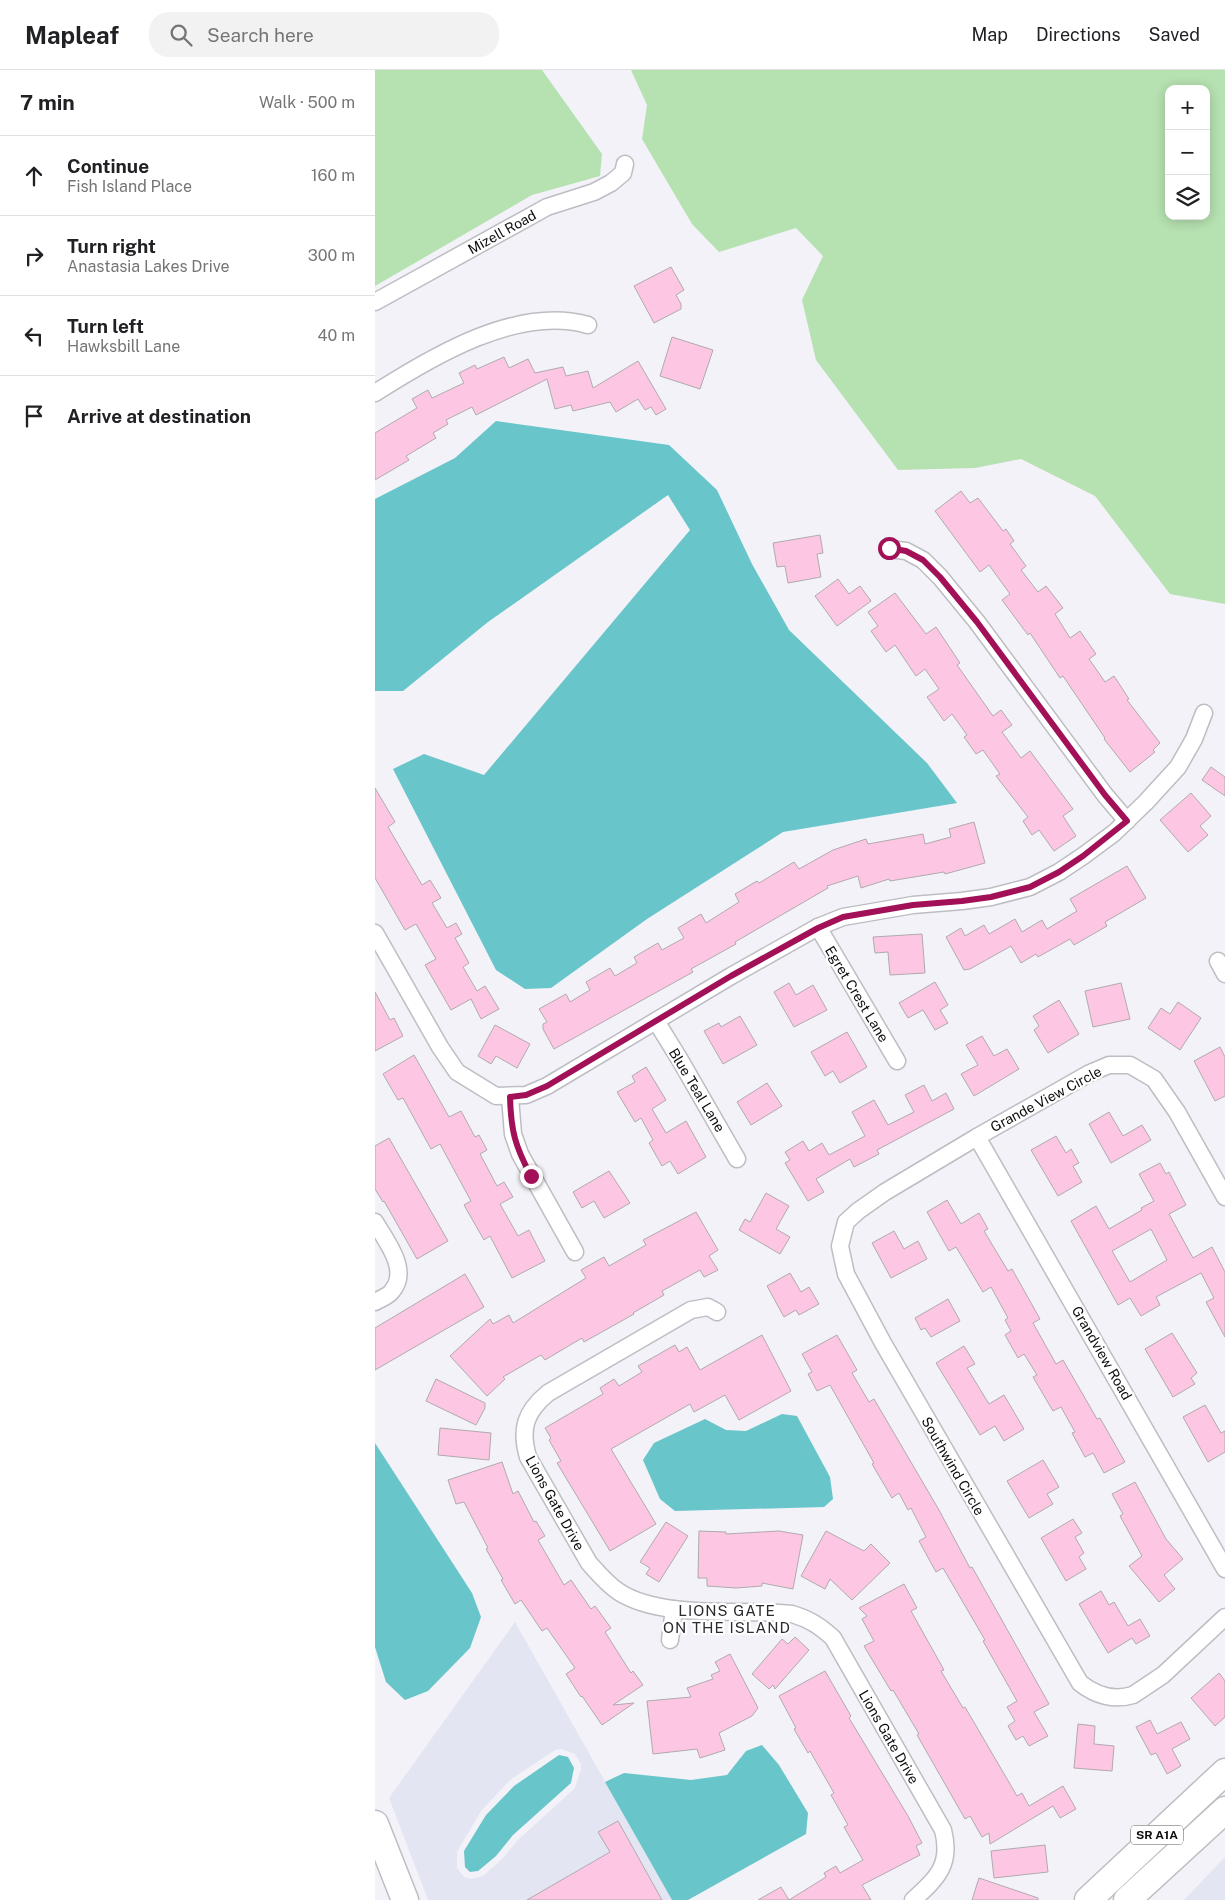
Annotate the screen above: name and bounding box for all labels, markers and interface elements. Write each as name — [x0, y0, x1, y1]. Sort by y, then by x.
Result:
search box — [149, 12, 499, 57]
text: Mapleaf — [25, 21, 119, 49]
icon: search — [167, 21, 195, 49]
text: Search here — [207, 24, 314, 46]
text: Map — [971, 24, 1008, 45]
text: Directions — [1036, 24, 1121, 45]
text: Saved — [1149, 24, 1200, 45]
map controls — [1165, 85, 1210, 220]
button: + — [1165, 85, 1210, 130]
text: 7 min — [20, 90, 75, 115]
text: Walk · 500 m — [259, 93, 355, 112]
button: − — [1165, 130, 1210, 175]
text: Continue — [67, 155, 149, 177]
icon: ahead — [20, 162, 48, 190]
text: 160 m — [311, 166, 355, 185]
button: layers — [1165, 175, 1210, 220]
text: Fish Island Place — [67, 177, 192, 196]
street label: Mizell Road — [465, 207, 539, 257]
text: Turn right — [67, 235, 156, 257]
icon: right — [20, 242, 48, 270]
text: 300 m — [308, 246, 355, 265]
text: Anastasia Lakes Drive — [67, 257, 230, 276]
text: Turn left — [67, 315, 144, 337]
icon: left — [20, 322, 48, 350]
text: 40 m — [317, 326, 355, 345]
text: Hawksbill Lane — [67, 337, 180, 356]
icon: arrive — [20, 402, 48, 430]
text: Arrive at destination — [67, 405, 251, 427]
route start — [878, 537, 901, 560]
street label: Egret Crest Lane — [822, 943, 892, 1045]
street label: Blue Teal Lane — [666, 1045, 728, 1135]
street label: Grande View Circle — [988, 1063, 1104, 1135]
route end — [520, 1165, 543, 1188]
street label: Grandview Road — [1069, 1303, 1135, 1403]
street label: Southwind Circle — [918, 1414, 988, 1518]
street label: Lions Gate Drive — [522, 1453, 588, 1553]
district label: LIONS GATE ON THE ISLAND — [663, 1602, 791, 1636]
street label: Lions Gate Drive — [856, 1687, 922, 1787]
road number: SR A1A — [1131, 1826, 1183, 1844]

